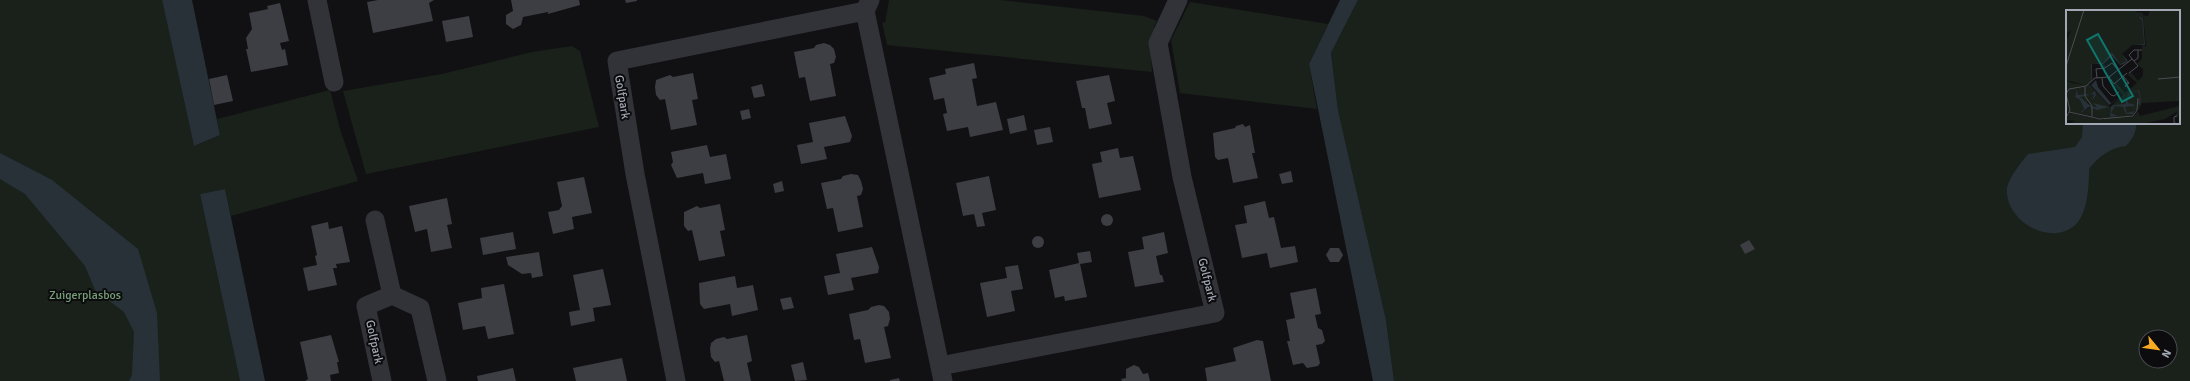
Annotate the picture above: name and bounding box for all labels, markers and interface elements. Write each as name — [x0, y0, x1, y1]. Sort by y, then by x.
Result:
inset map — [2066, 10, 2180, 124]
street label: Golfpark — [611, 74, 633, 120]
street label: Golfpark — [1194, 257, 1220, 303]
park label: Zuigerplasbos — [49, 288, 121, 303]
street label: Golfpark — [362, 319, 386, 365]
north arrow — [2138, 329, 2178, 369]
text: N — [2159, 347, 2174, 360]

